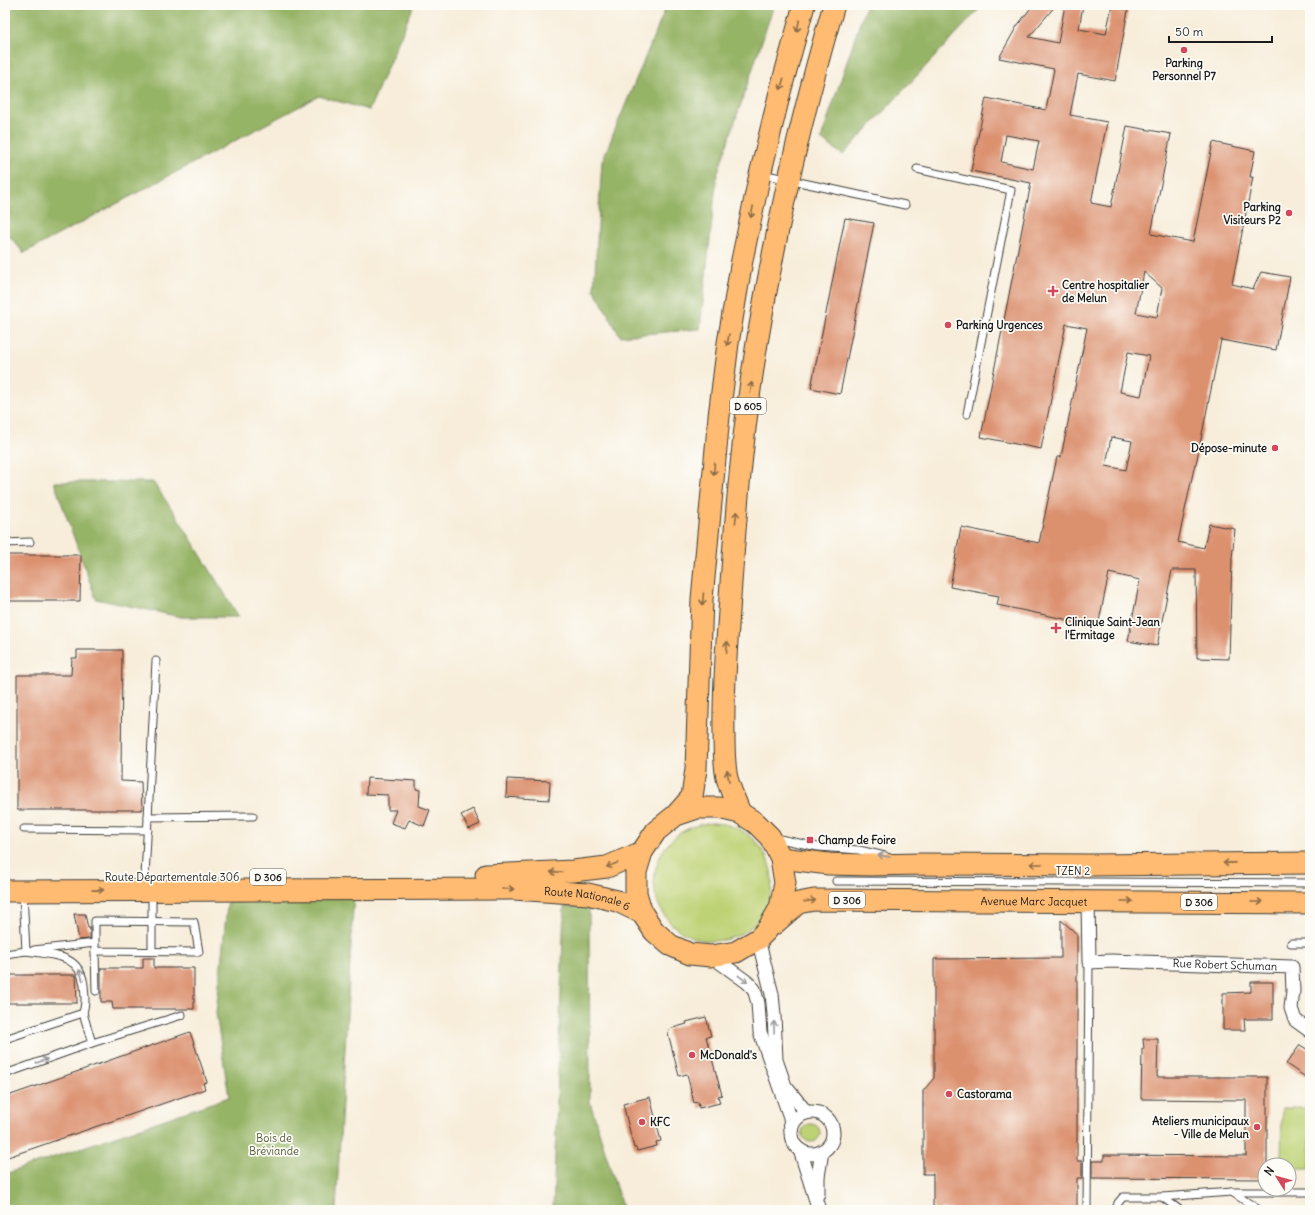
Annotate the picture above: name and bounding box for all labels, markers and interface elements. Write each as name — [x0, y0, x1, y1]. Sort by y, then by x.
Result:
scale bar — [1169, 18, 1272, 44]
one-way arrow — [794, 19, 802, 32]
text: 50 m — [1175, 24, 1204, 39]
marker: Parking Personnel P7 — [1179, 45, 1189, 55]
place label: Parking Personnel P7 — [1152, 56, 1216, 83]
one-way arrow — [778, 78, 785, 91]
place label: Parking Visiteurs P2 — [1224, 200, 1281, 227]
one-way arrow — [748, 205, 756, 218]
marker: Parking Visiteurs P2 — [1284, 208, 1294, 218]
place label: Centre hospitalier de Melun — [1062, 278, 1150, 305]
marker: Centre hospitalier de Melun — [1047, 285, 1059, 297]
place label: Parking Urgences — [956, 318, 1043, 333]
marker: Parking Urgences — [943, 320, 953, 330]
one-way arrow — [724, 333, 732, 346]
one-way arrow — [747, 382, 755, 395]
road number: D 605 — [730, 398, 766, 414]
place label: Dépose-minute — [1191, 441, 1267, 456]
marker: Dépose-minute — [1270, 443, 1280, 453]
one-way arrow — [710, 462, 718, 475]
one-way arrow — [732, 511, 740, 524]
one-way arrow — [699, 592, 706, 605]
place label: Clinique Saint-Jean l'Ermitage — [1065, 615, 1161, 643]
marker: Clinique Saint-Jean l'Ermitage — [1050, 622, 1062, 634]
one-way arrow — [723, 641, 731, 654]
one-way arrow — [723, 770, 731, 783]
place label: Champ de Foire — [818, 833, 896, 848]
marker: Champ de Foire — [805, 835, 815, 845]
one-way arrow — [878, 852, 891, 860]
one-way arrow — [1223, 859, 1236, 867]
one-way arrow — [1030, 860, 1043, 868]
one-way arrow — [607, 861, 619, 869]
street label: TZEN 2 — [1056, 864, 1090, 878]
one-way arrow — [550, 868, 563, 875]
road number: D 306 — [250, 869, 286, 885]
street label: Route Départementale 306 — [105, 870, 239, 884]
street label: Route Nationale 6 — [543, 884, 633, 913]
one-way arrow — [501, 885, 514, 893]
one-way arrow — [91, 887, 104, 894]
road number: D 306 — [829, 892, 865, 908]
street label: Avenue Marc Jacquet — [980, 894, 1088, 909]
road number: D 306 — [1181, 894, 1217, 910]
one-way arrow — [803, 897, 816, 905]
one-way arrow — [1120, 897, 1133, 905]
one-way arrow — [1250, 898, 1263, 906]
street label: Rue Robert Schuman — [1172, 956, 1277, 974]
one-way arrow — [76, 969, 84, 981]
one-way arrow — [737, 975, 748, 983]
one-way arrow — [770, 1021, 778, 1034]
place label: McDonald's — [700, 1048, 757, 1062]
marker: McDonald's — [687, 1050, 697, 1060]
one-way arrow — [35, 1057, 47, 1065]
place label: Castorama — [957, 1087, 1013, 1101]
marker: Castorama — [944, 1089, 954, 1099]
place label: Ateliers municipaux - Ville de Melun — [1152, 1114, 1250, 1141]
place label: KFC — [650, 1115, 671, 1129]
marker: KFC — [637, 1117, 647, 1127]
marker: Ateliers municipaux - Ville de Melun — [1252, 1122, 1262, 1132]
park label: Bois de Bréviande — [249, 1131, 299, 1158]
north arrow — [1257, 1157, 1297, 1197]
text: N — [1261, 1164, 1277, 1178]

